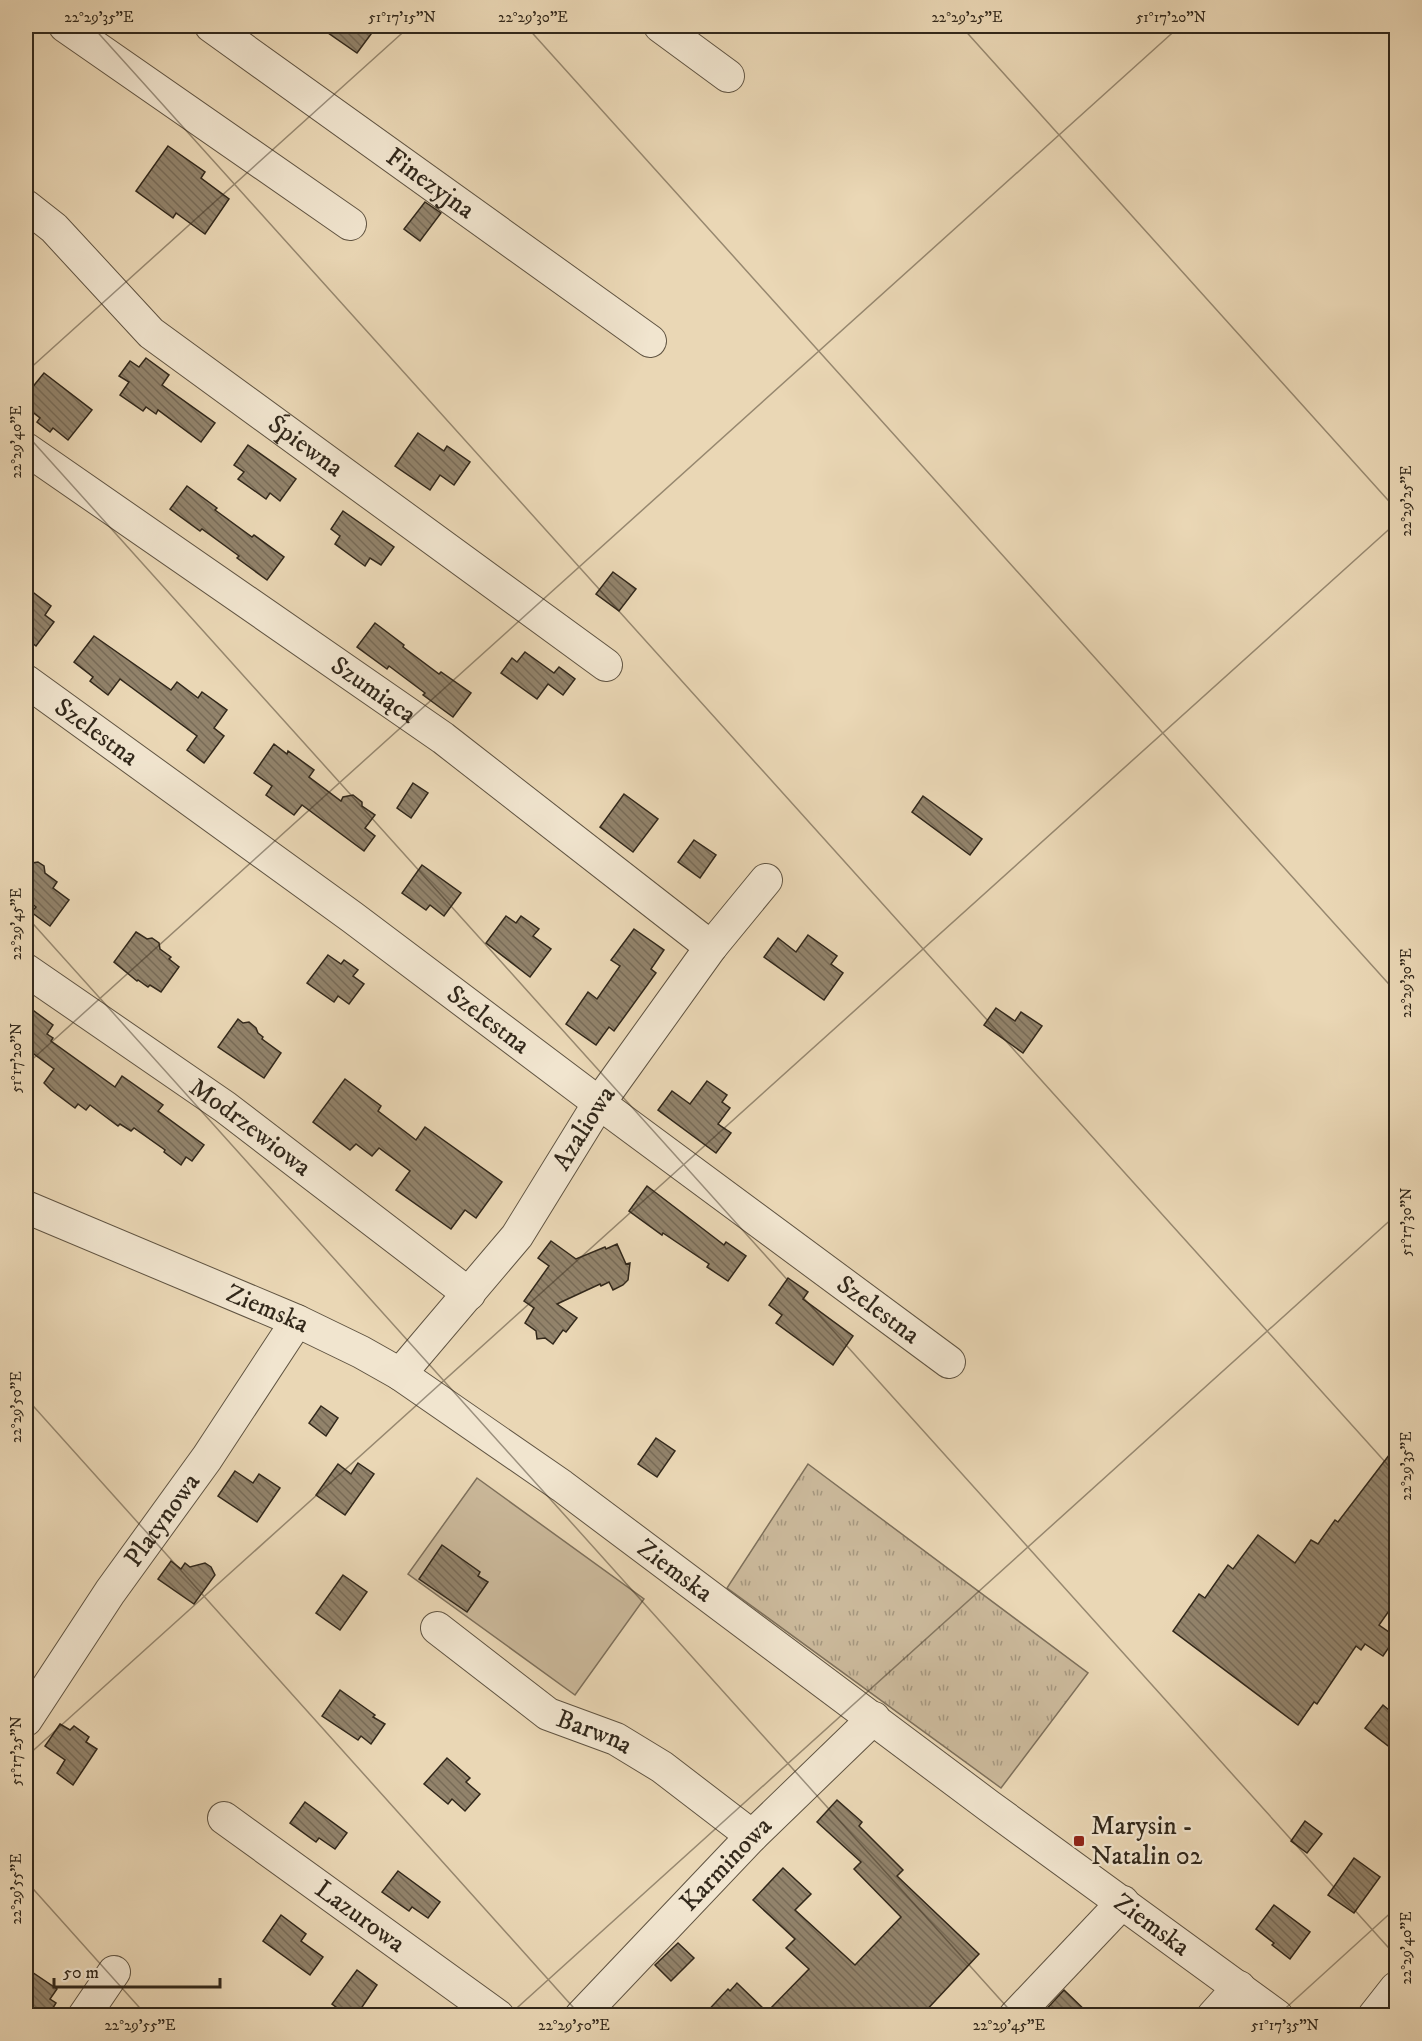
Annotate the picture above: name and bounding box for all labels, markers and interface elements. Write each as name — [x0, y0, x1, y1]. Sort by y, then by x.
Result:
text: 22°29'35"E — [64, 8, 134, 27]
text: 51°17'15"N — [368, 8, 436, 27]
text: 22°29'30"E — [498, 8, 568, 27]
text: 22°29'25"E — [931, 8, 1003, 27]
text: 51°17'20"N — [1136, 8, 1206, 27]
street label: Finezyjna — [380, 140, 481, 226]
text: 22°29'40"E — [7, 405, 26, 479]
street label: Śpiewna — [261, 407, 350, 484]
text: 22°29'25"E — [1397, 465, 1416, 537]
street label: Szumiąca — [324, 649, 423, 731]
street label: Szelestna — [48, 691, 145, 773]
text: 22°29'45"E — [7, 887, 26, 960]
text: 22°29'30"E — [1397, 948, 1416, 1018]
street label: Szelestna — [440, 978, 536, 1062]
text: 51°17'20"N — [7, 1023, 26, 1093]
street label: Modrzewiowa — [183, 1071, 318, 1184]
street label: Azaliowa — [545, 1079, 623, 1176]
text: 51°17'30"N — [1397, 1188, 1416, 1256]
street label: Szelestna — [830, 1268, 926, 1351]
street label: Ziemska — [221, 1277, 314, 1341]
text: 22°29'50"E — [7, 1371, 26, 1443]
text: 22°29'35"E — [1397, 1431, 1416, 1501]
street label: Platynowa — [117, 1466, 207, 1574]
street label: Ziemska — [631, 1532, 719, 1610]
street label: Barwna — [552, 1702, 639, 1762]
text: 51°17'25"N — [7, 1716, 26, 1786]
street label: Karminowa — [673, 1809, 779, 1918]
place label: Marysin - Natalin 02 — [1091, 1810, 1203, 1873]
marker: Marysin - Natalin 02 — [1072, 1834, 1086, 1848]
text: 22°29'55"E — [7, 1853, 26, 1925]
street label: Lazurowa — [309, 1873, 412, 1960]
street label: Ziemska — [1107, 1886, 1196, 1964]
text: 22°29'40"E — [1397, 1911, 1416, 1985]
scale bar — [54, 1951, 220, 1989]
text: 50 m — [63, 1962, 99, 1984]
text: 22°29'55"E — [104, 2016, 176, 2035]
text: 22°29'50"E — [538, 2016, 610, 2035]
text: 22°29'45"E — [973, 2016, 1046, 2035]
text: 51°17'35"N — [1251, 2016, 1319, 2035]

